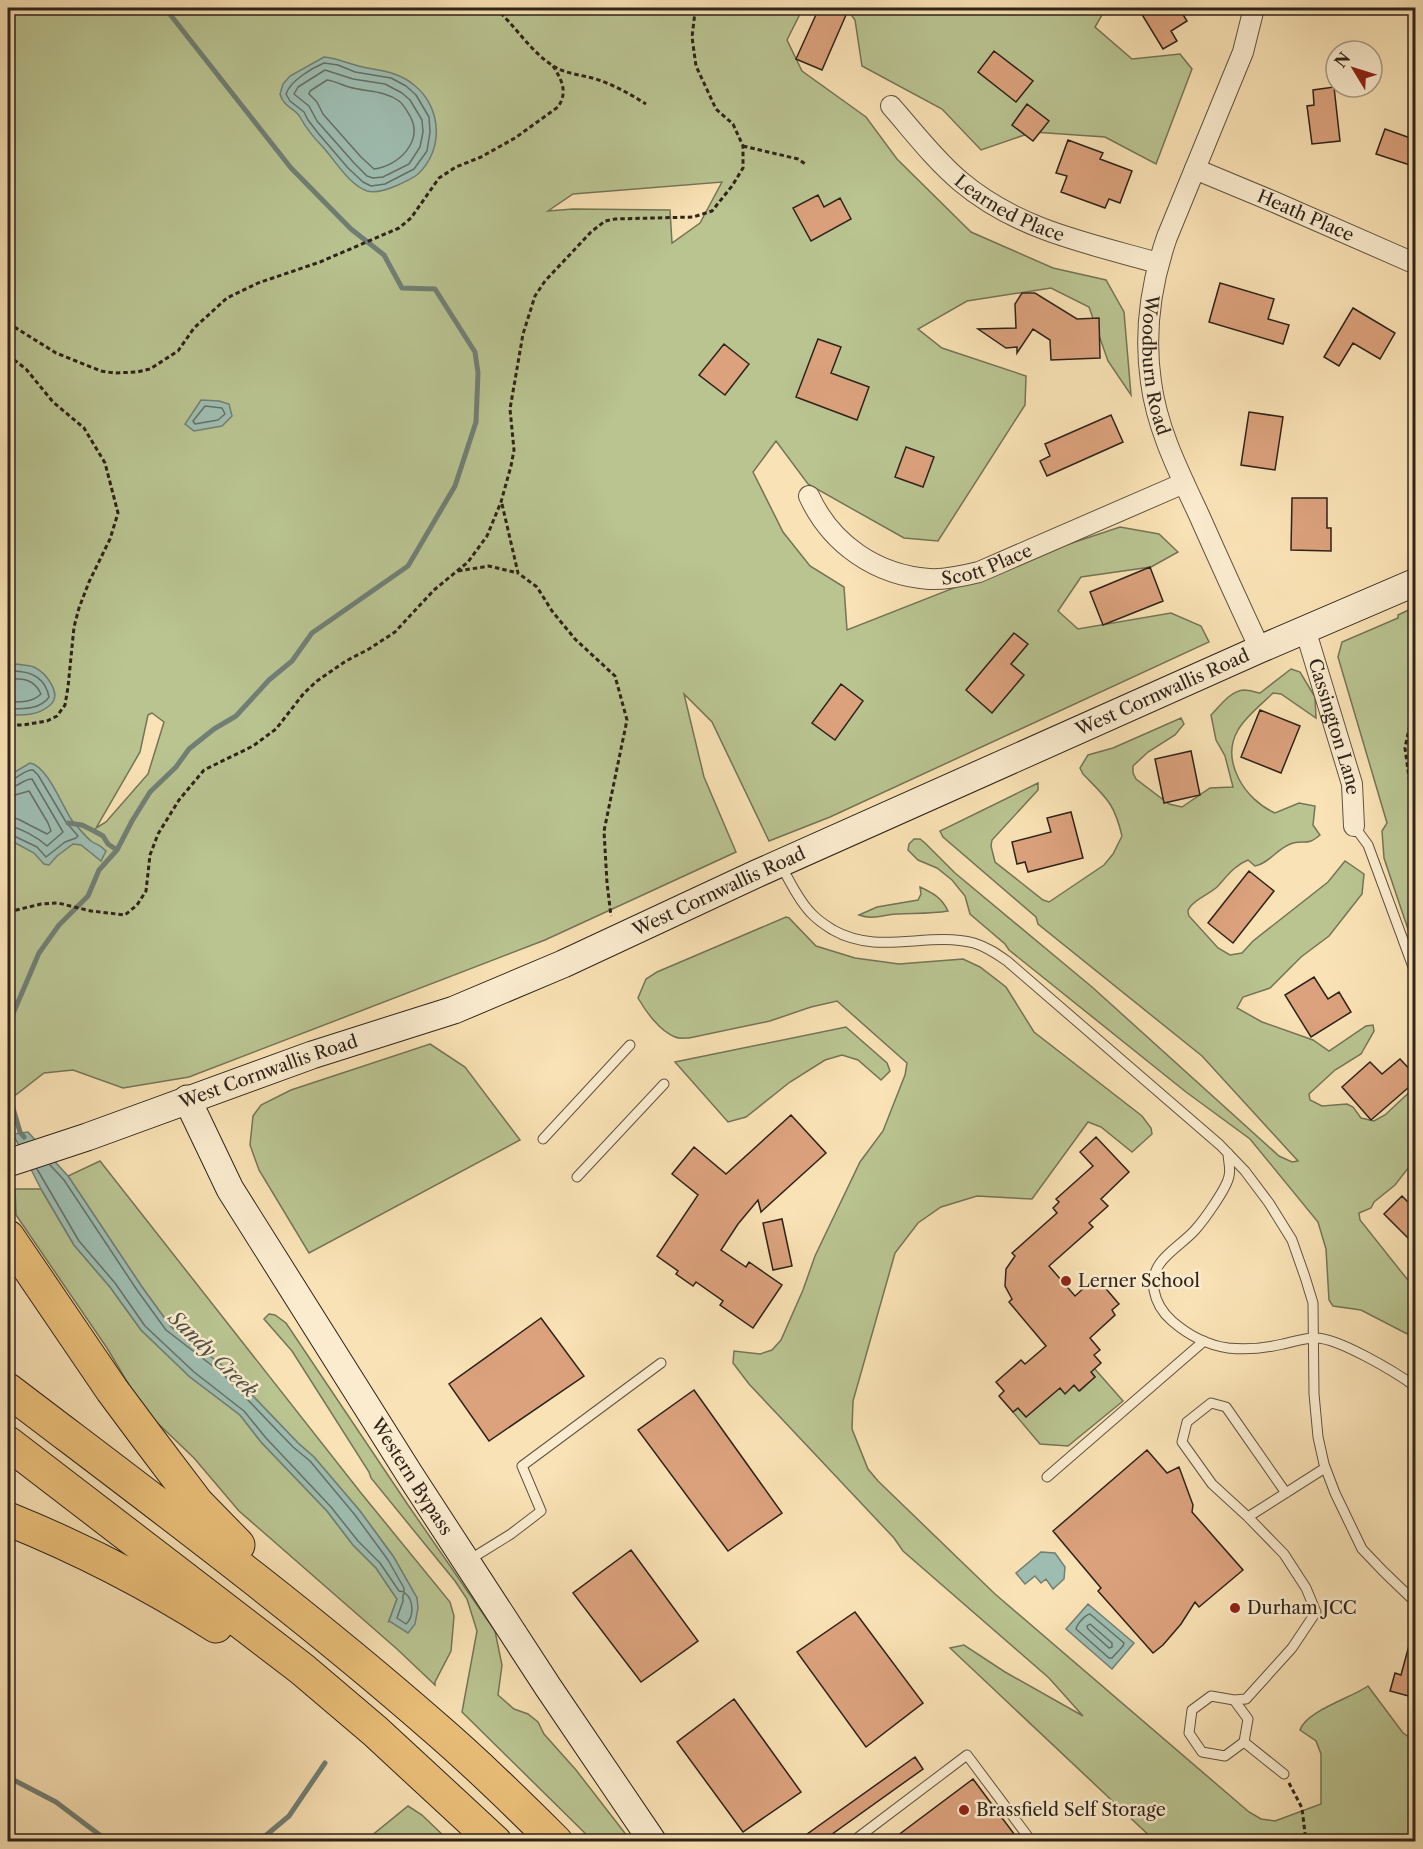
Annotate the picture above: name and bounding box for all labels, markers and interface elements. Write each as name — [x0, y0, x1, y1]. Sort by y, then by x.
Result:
north arrow — [1324, 39, 1384, 99]
text: N — [1330, 48, 1354, 71]
street label: Learned Place — [950, 170, 1067, 247]
street label: Heath Place — [1254, 185, 1357, 246]
street label: Woodburn Road — [1137, 293, 1174, 438]
street label: Scott Place — [940, 539, 1035, 590]
street label: West Cornwallis Road — [1071, 644, 1253, 741]
street label: Cassington Lane — [1304, 656, 1364, 795]
street label: West Cornwallis Road — [628, 842, 809, 941]
street label: West Cornwallis Road — [175, 1030, 360, 1114]
place label: Lerner School — [1078, 1270, 1200, 1292]
marker: Lerner School — [1059, 1274, 1073, 1288]
water label: Sandy Creek — [163, 1305, 263, 1403]
street label: Western Bypass — [365, 1413, 457, 1539]
place label: Durham JCC — [1247, 1597, 1357, 1619]
marker: Durham JCC — [1228, 1601, 1242, 1615]
place label: Brassfield Self Storage — [976, 1799, 1166, 1821]
marker: Brassfield Self Storage — [957, 1803, 971, 1817]

